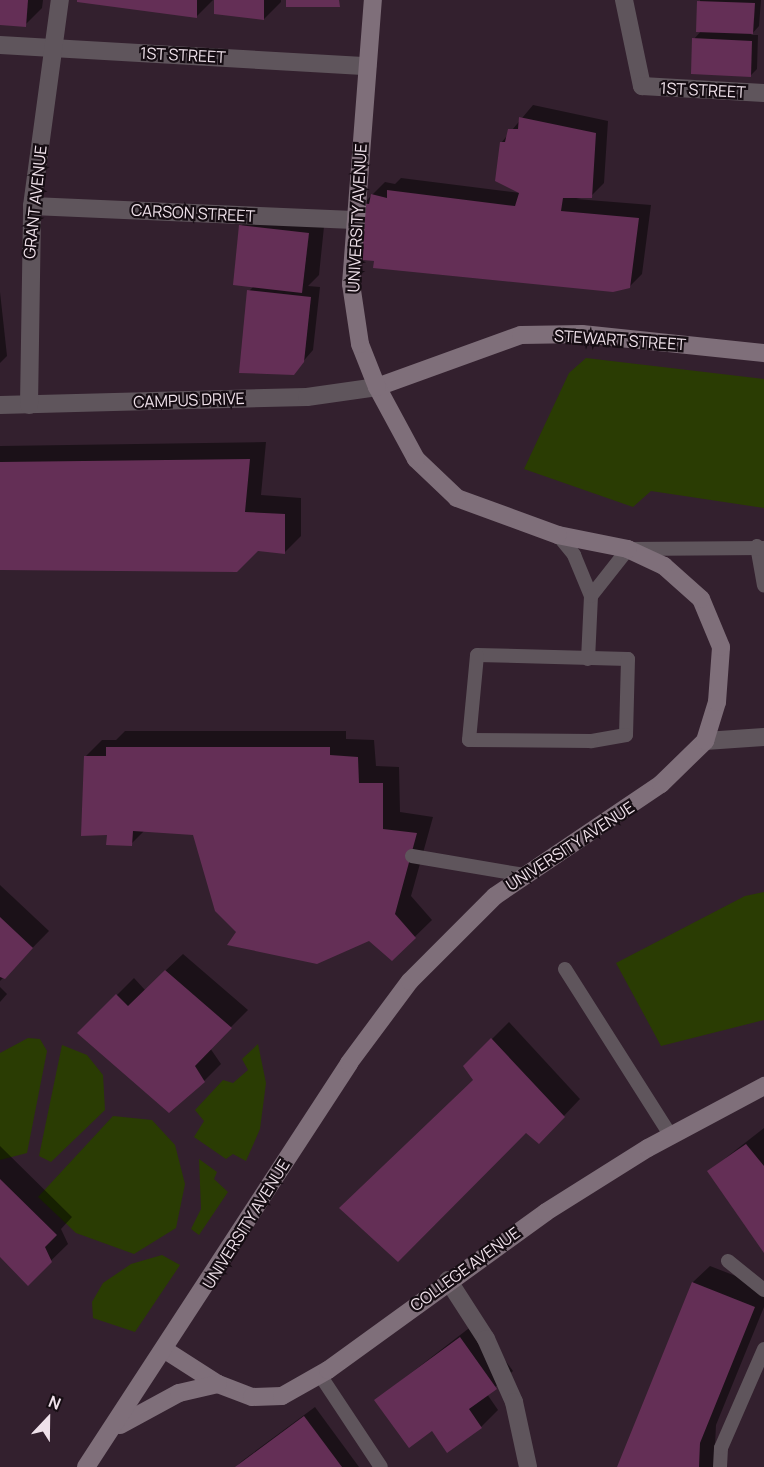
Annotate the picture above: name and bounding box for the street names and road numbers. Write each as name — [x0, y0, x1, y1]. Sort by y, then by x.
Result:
street label: 1ST STREET — [139, 43, 227, 67]
street label: 1ST STREET — [659, 78, 747, 102]
street label: UNIVERSITY AVENUE — [343, 143, 371, 293]
street label: GRANT AVENUE — [19, 144, 51, 260]
street label: CARSON STREET — [130, 200, 256, 226]
street label: STEWART STREET — [553, 326, 687, 354]
street label: CAMPUS DRIVE — [133, 388, 245, 412]
street label: UNIVERSITY AVENUE — [502, 797, 638, 895]
street label: UNIVERSITY AVENUE — [198, 1155, 294, 1293]
street label: COLLEGE AVENUE — [406, 1223, 524, 1315]

